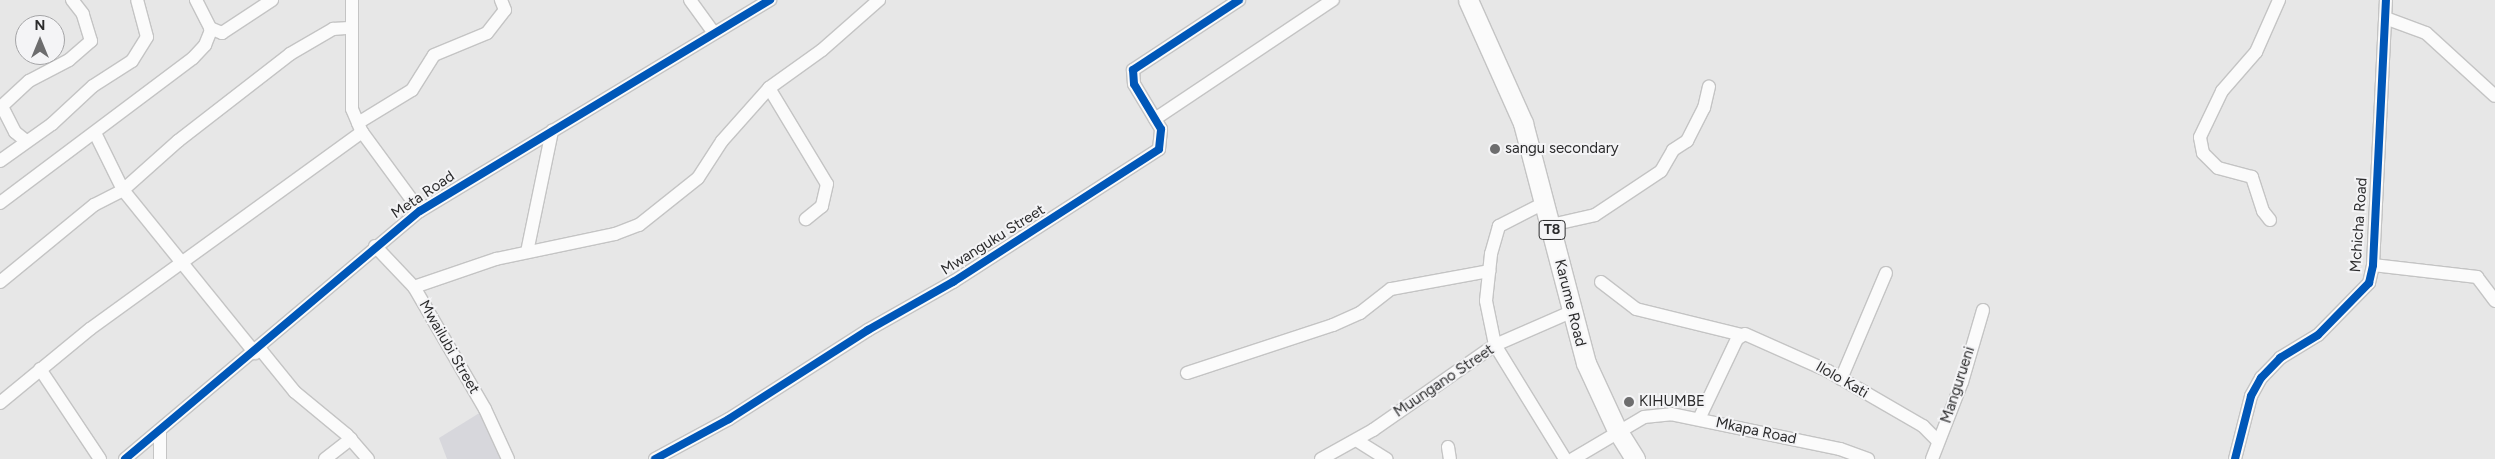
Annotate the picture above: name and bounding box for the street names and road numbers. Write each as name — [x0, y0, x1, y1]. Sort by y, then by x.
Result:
street label: Meta Road — [388, 167, 458, 223]
street label: Mchicha Road — [2347, 177, 2371, 273]
street label: Mwanguku Street — [938, 201, 1048, 279]
road number: T8 — [1538, 218, 1566, 242]
street label: Karume Road — [1550, 257, 1590, 349]
street label: Mwailubi Street — [415, 297, 483, 397]
street label: Muungano Street — [1390, 341, 1498, 421]
street label: Mangurueni — [1937, 344, 1979, 426]
street label: Ilolo Kati — [1813, 358, 1871, 402]
street label: Mkapa Road — [1714, 414, 1798, 448]

